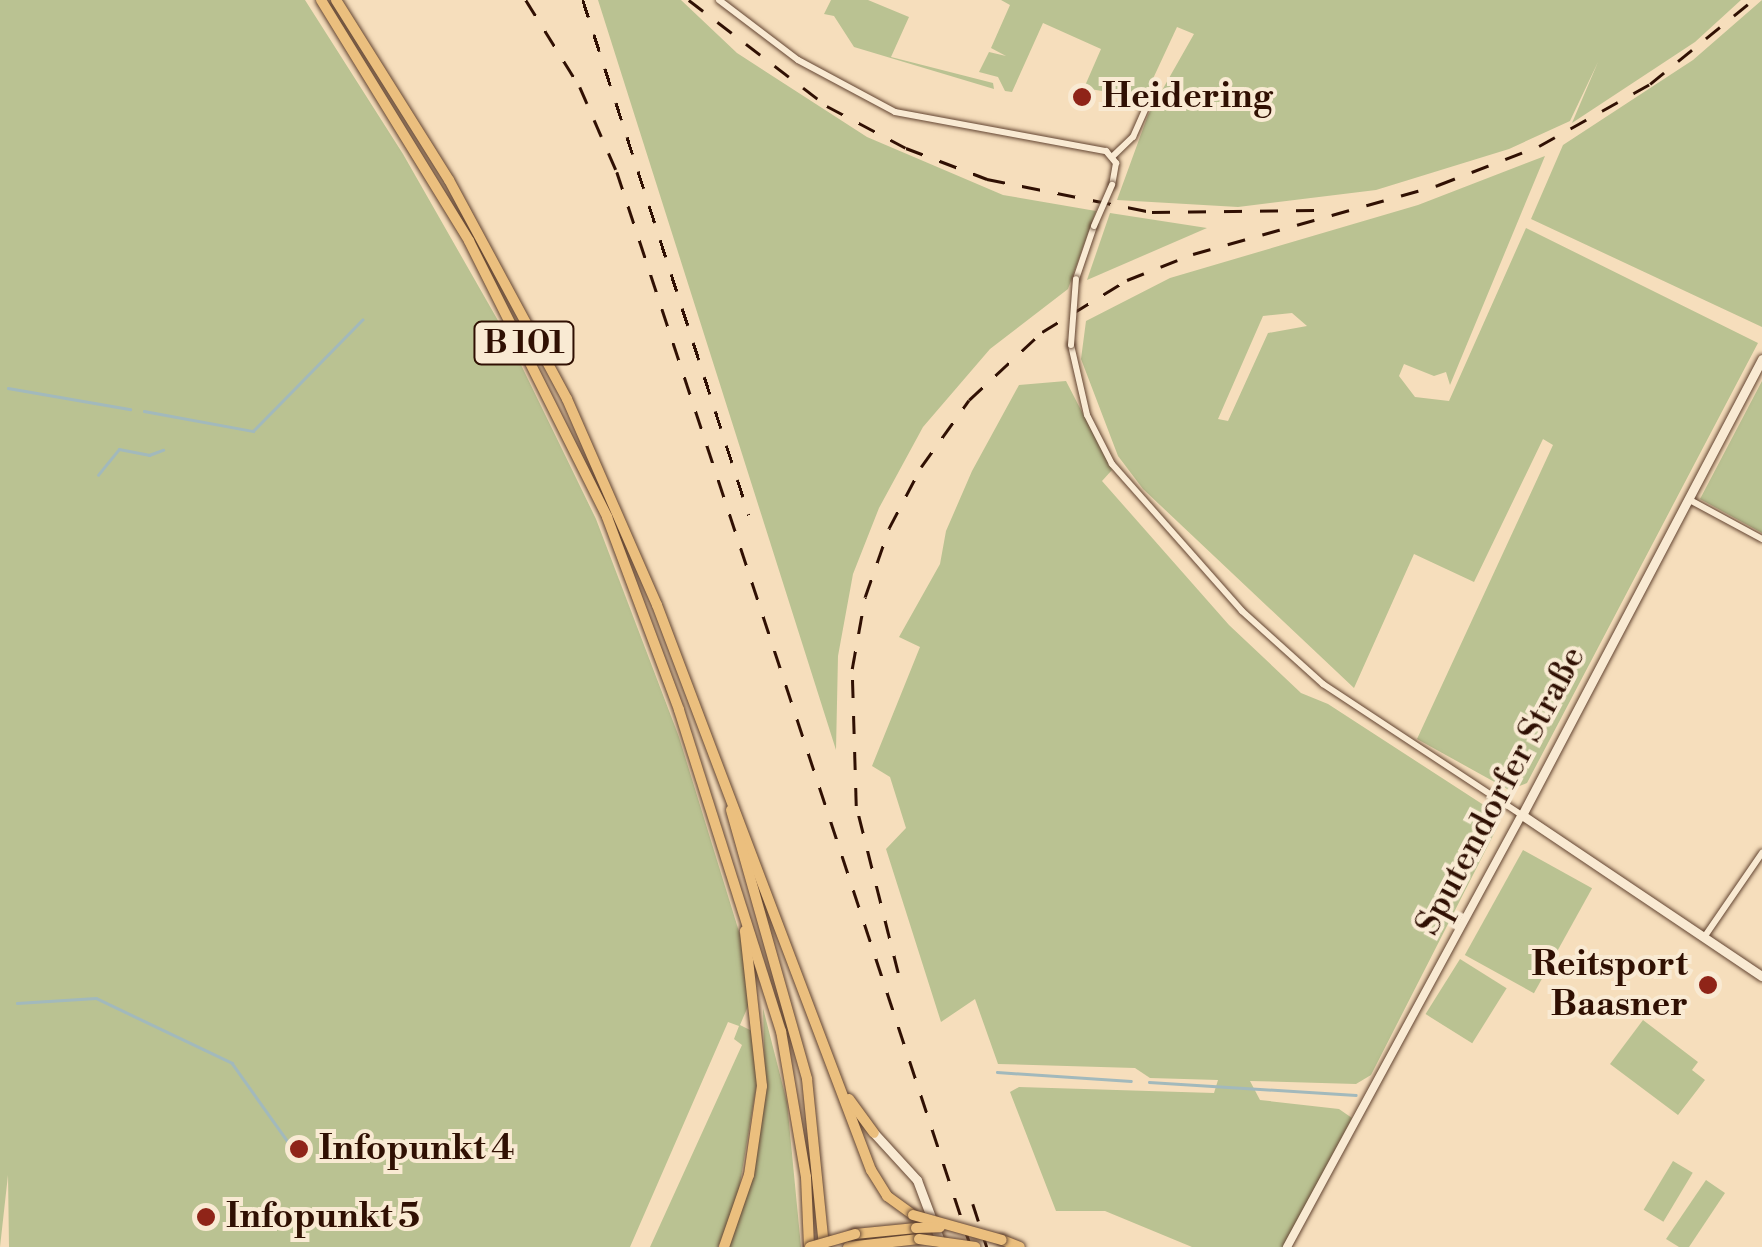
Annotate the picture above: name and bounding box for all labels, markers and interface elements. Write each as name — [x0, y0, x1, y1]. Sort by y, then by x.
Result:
place label: Heidering — [1102, 76, 1272, 118]
marker: Heidering — [1071, 86, 1093, 108]
road number: B 101 — [472, 316, 576, 370]
street label: Sputendorfer Straße — [1407, 639, 1595, 943]
place label: Reitsport Baasner — [1532, 944, 1688, 1026]
marker: Reitsport Baasner — [1697, 974, 1719, 996]
place label: Infopunkt 4 — [319, 1128, 515, 1170]
marker: Infopunkt 4 — [288, 1138, 310, 1160]
place label: Infopunkt 5 — [226, 1196, 420, 1238]
marker: Infopunkt 5 — [195, 1206, 217, 1228]

